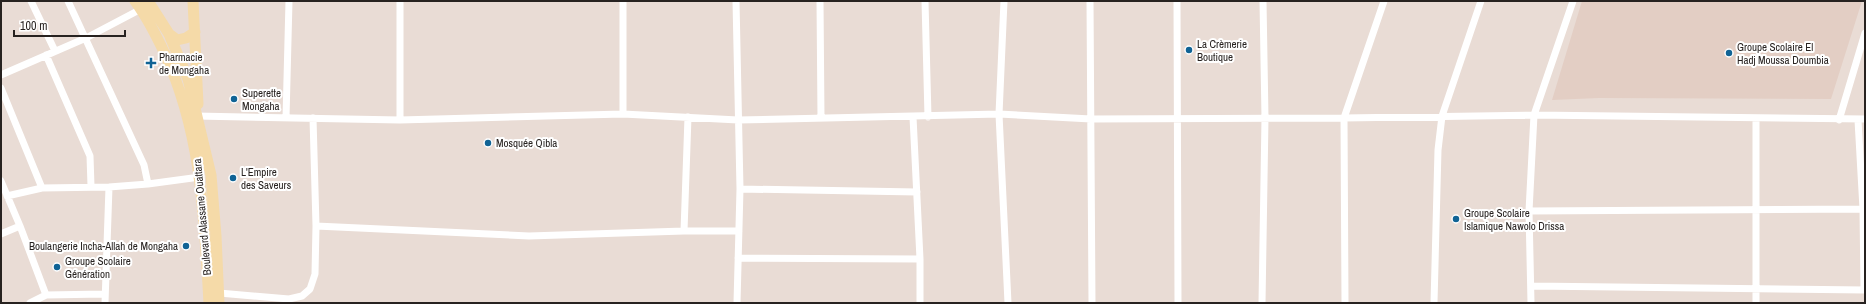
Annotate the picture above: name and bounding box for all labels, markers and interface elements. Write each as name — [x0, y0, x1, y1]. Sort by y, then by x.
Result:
scale bar — [14, 12, 125, 38]
text: 100 m — [20, 18, 47, 34]
place label: La Crèmerie Boutique — [1197, 37, 1247, 64]
place label: Groupe Scolaire El Hadj Moussa Doumbia — [1737, 40, 1829, 67]
marker: La Crèmerie Boutique — [1184, 45, 1194, 55]
marker: Groupe Scolaire El Hadj Moussa Doumbia — [1724, 48, 1734, 58]
place label: Pharmacie de Mongaha — [159, 50, 209, 77]
marker: Pharmacie de Mongaha — [146, 58, 156, 68]
place label: Superette Mongaha — [242, 86, 281, 113]
marker: Superette Mongaha — [229, 94, 239, 104]
place label: Mosquée Qibla — [496, 136, 557, 150]
marker: Mosquée Qibla — [483, 138, 493, 148]
street label: Boulevard Alassane Ouattara — [190, 158, 214, 276]
place label: L'Empire des Saveurs — [241, 165, 292, 192]
marker: L'Empire des Saveurs — [228, 173, 238, 183]
place label: Groupe Scolaire Islamique Nawolo Drissa — [1464, 206, 1564, 233]
marker: Groupe Scolaire Islamique Nawolo Drissa — [1451, 214, 1461, 224]
place label: Boulangerie Incha-Allah de Mongaha — [29, 239, 178, 253]
marker: Boulangerie Incha-Allah de Mongaha — [181, 241, 191, 251]
place label: Groupe Scolaire Génération — [65, 254, 131, 281]
marker: Groupe Scolaire Génération — [52, 262, 62, 272]

